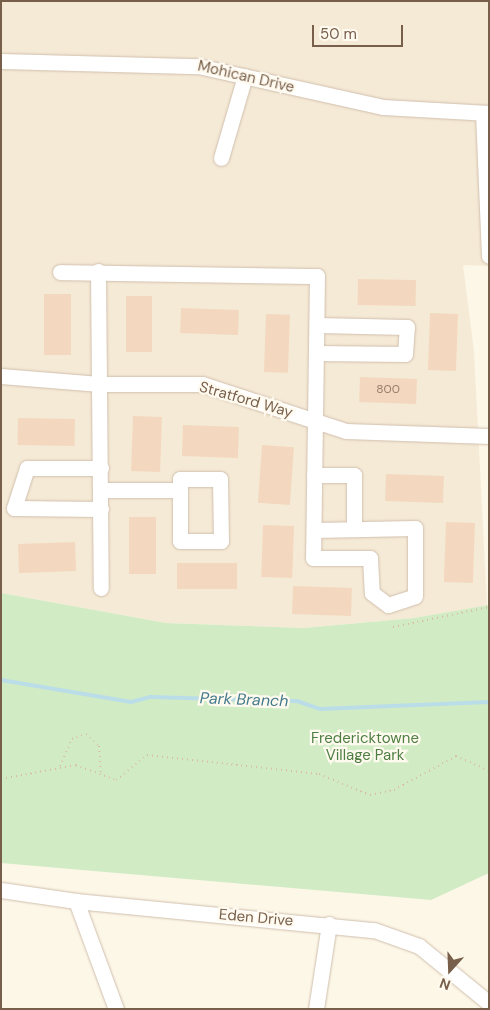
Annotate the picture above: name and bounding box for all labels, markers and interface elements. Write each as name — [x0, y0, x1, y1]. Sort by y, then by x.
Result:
scale bar — [315, 15, 406, 47]
text: 50 m — [320, 24, 357, 44]
street label: Mohican Drive — [196, 57, 296, 97]
street label: Stratford Way — [197, 378, 295, 422]
house number: 800 — [376, 383, 400, 397]
water label: Park Branch — [199, 689, 289, 711]
park label: Fredericktowne Village Park — [311, 729, 419, 764]
street label: Eden Drive — [218, 906, 294, 930]
north arrow — [425, 945, 475, 995]
text: N — [437, 974, 453, 994]

